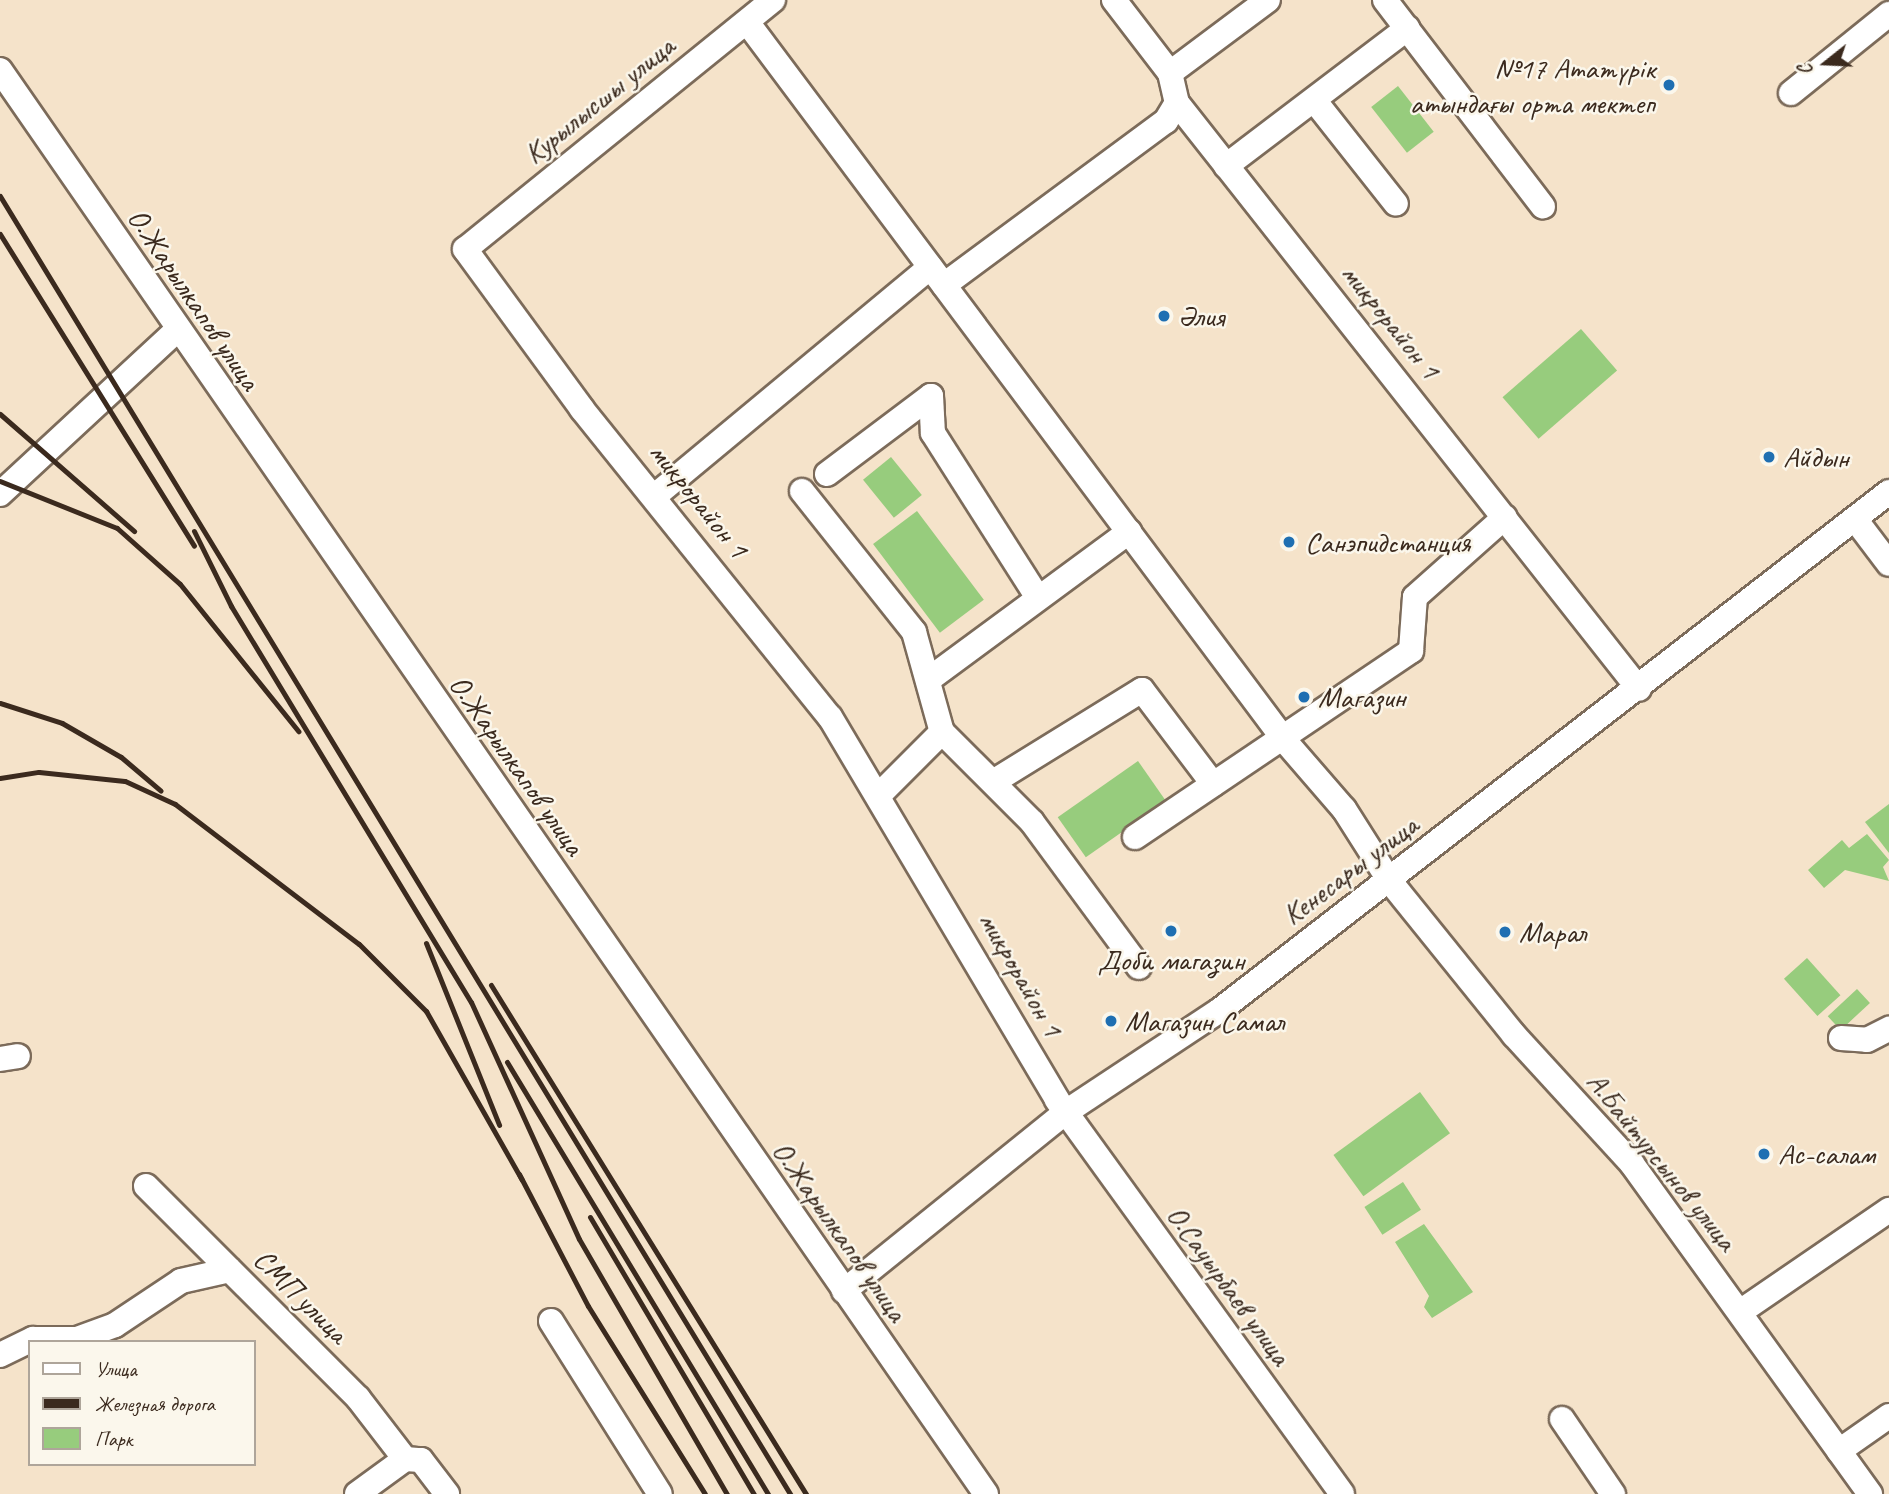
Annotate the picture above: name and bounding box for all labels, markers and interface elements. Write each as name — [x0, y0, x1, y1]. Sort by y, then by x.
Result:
street label: Курылысшы улица — [516, 28, 682, 172]
north arrow — [1791, 28, 1861, 98]
place label: №17 Ататүрік атындағы орта мектеп — [1411, 50, 1655, 120]
text: С — [1793, 61, 1819, 78]
marker: №17 Ататүрік атындағы орта мектеп — [1661, 77, 1677, 93]
street label: О.Жарылкапов улица — [119, 200, 269, 398]
street label: микрорайон 1 — [1333, 256, 1449, 386]
place label: Әлия — [1178, 298, 1224, 334]
marker: Әлия — [1156, 308, 1172, 324]
street label: микрорайон 1 — [641, 435, 757, 565]
place label: Айдын — [1783, 439, 1849, 475]
marker: Айдын — [1761, 449, 1777, 465]
place label: Санэпидстанция — [1305, 524, 1470, 560]
marker: Санэпидстанция — [1279, 532, 1299, 552]
street label: О.Жарылкапов улица — [441, 667, 593, 863]
place label: Магазин — [1318, 679, 1405, 715]
marker: Магазин — [1296, 689, 1312, 705]
street label: Кенесары улица — [1275, 807, 1425, 933]
street label: микрорайон 1 — [971, 905, 1071, 1043]
place label: Марал — [1519, 914, 1586, 950]
marker: Доби магазин — [1163, 923, 1179, 939]
marker: Марал — [1497, 924, 1513, 940]
place label: Доби магазин — [1100, 942, 1242, 978]
place label: Магазин Самал — [1125, 1003, 1284, 1039]
marker: Магазин Самал — [1103, 1013, 1119, 1029]
street label: А.Байтурсынов улица — [1578, 1064, 1746, 1258]
street label: О.Жарылкапов улица — [764, 1133, 916, 1329]
place label: Ас-салам — [1778, 1136, 1875, 1172]
marker: Ас-салам — [1756, 1146, 1772, 1162]
street label: О.Сауырбаев улица — [1158, 1197, 1300, 1373]
street label: СМП улица — [246, 1241, 356, 1351]
legend — [28, 1340, 256, 1466]
text: Улица — [95, 1356, 137, 1382]
text: Железная дорога — [95, 1391, 215, 1417]
text: Парк — [95, 1426, 132, 1452]

